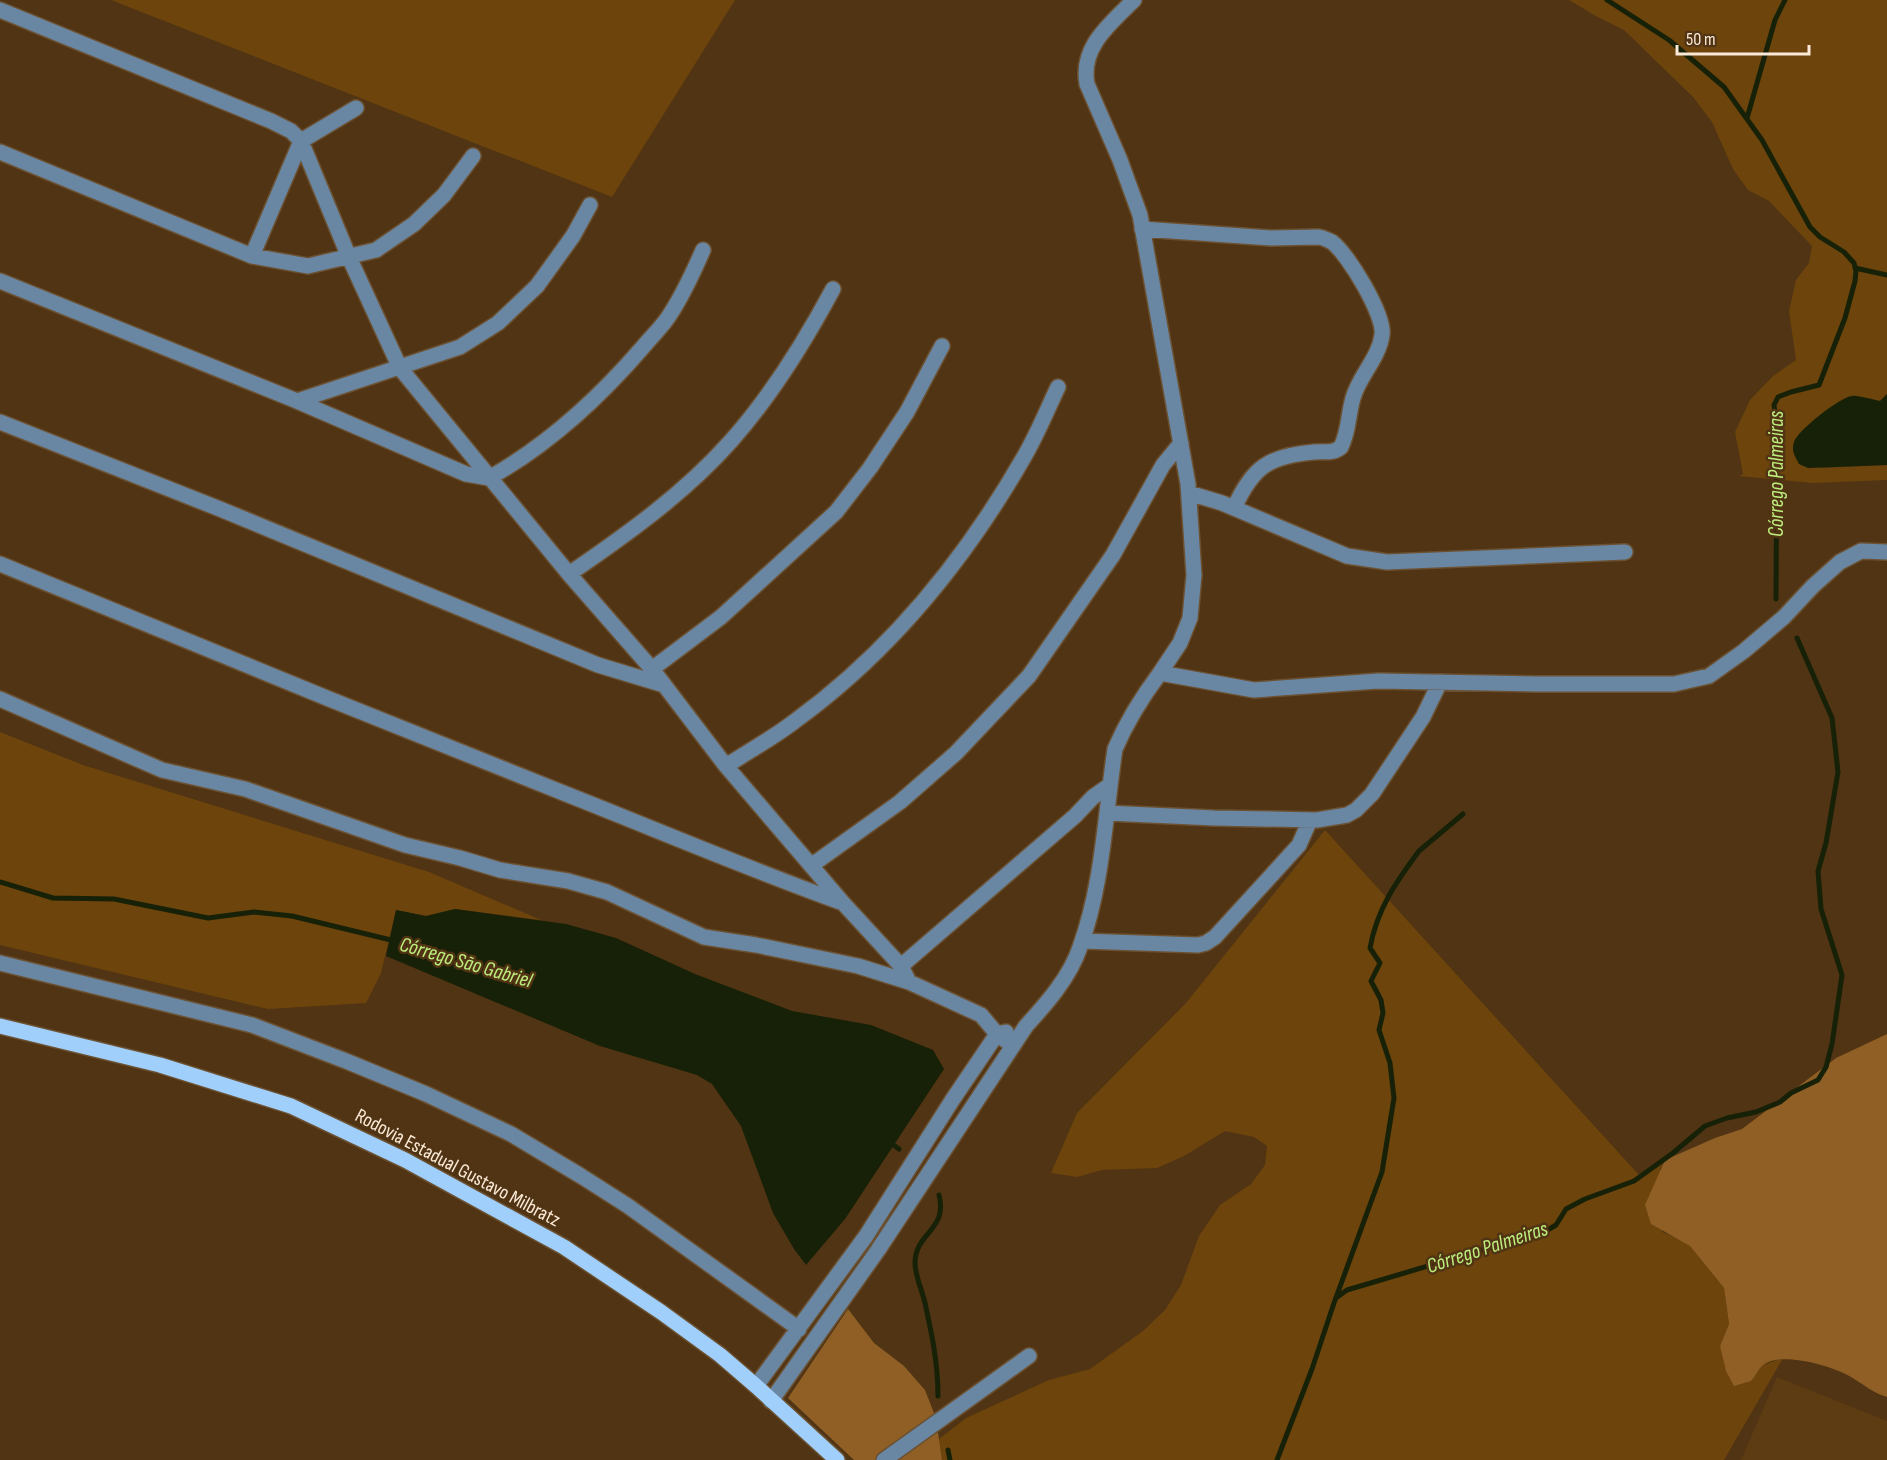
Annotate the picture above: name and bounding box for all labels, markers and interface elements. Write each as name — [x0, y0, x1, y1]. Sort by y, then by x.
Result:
scale bar — [1677, 18, 1809, 56]
text: 50 m — [1686, 29, 1716, 50]
water label: Córrego Palmeiras — [1764, 410, 1789, 537]
water label: Córrego São Gabriel — [397, 932, 536, 994]
street label: Rodovia Estadual Gustavo Milbratz — [351, 1104, 564, 1232]
water label: Córrego Palmeiras — [1423, 1216, 1552, 1279]

